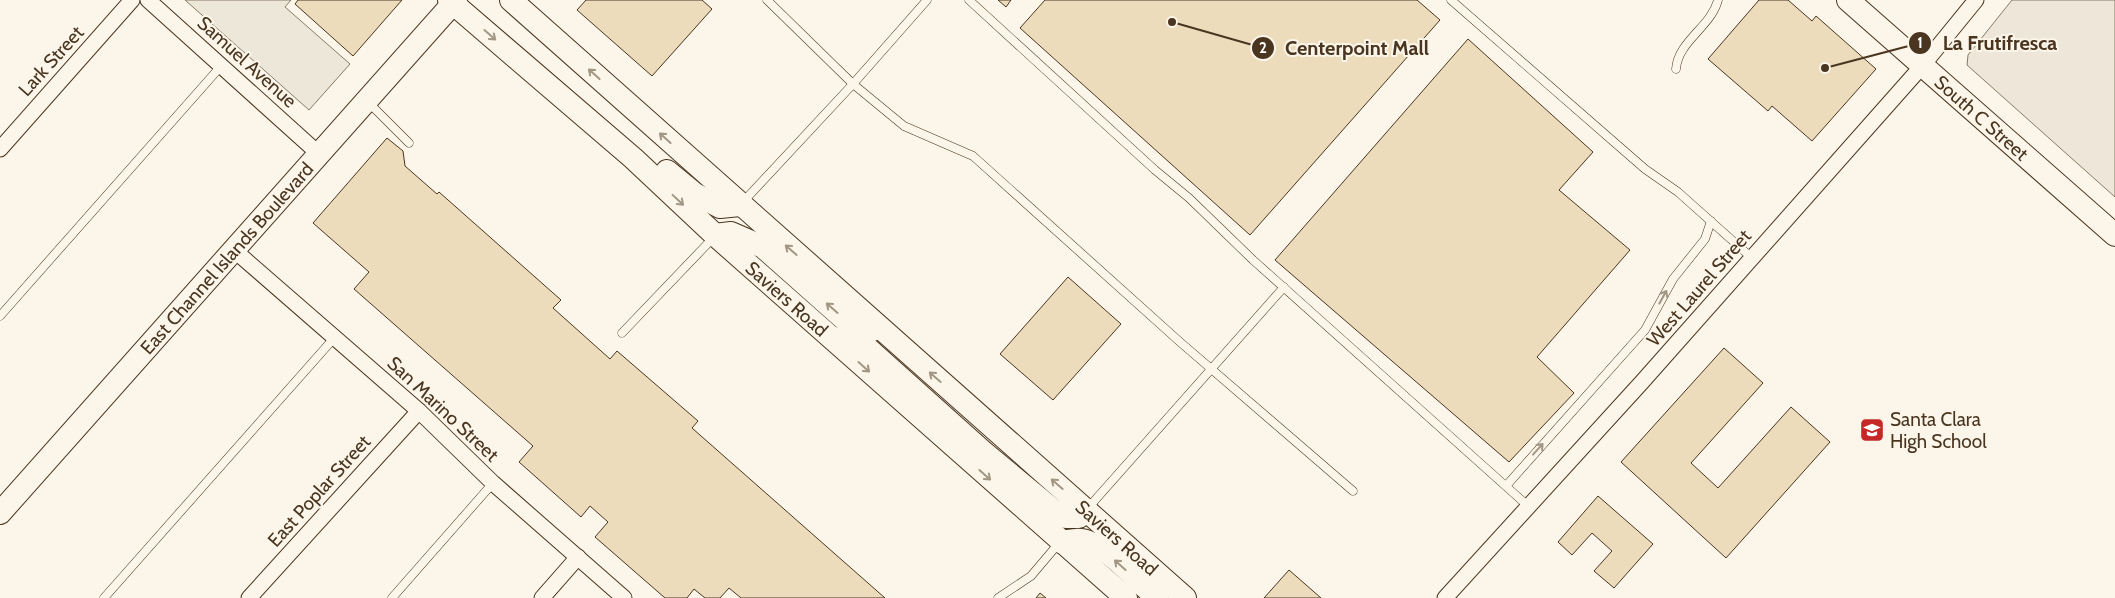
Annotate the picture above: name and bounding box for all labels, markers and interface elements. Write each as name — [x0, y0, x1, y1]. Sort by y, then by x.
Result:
street label: Samuel Avenue — [193, 11, 302, 113]
street label: Lark Street — [14, 21, 89, 101]
callout: La Frutifresca — [1908, 26, 2067, 61]
one-way arrow — [484, 29, 497, 40]
callout: Centerpoint Mall — [1250, 31, 1439, 66]
text: La Frutifresca — [1943, 31, 2057, 55]
text: 1 — [1917, 34, 1923, 52]
text: Centerpoint Mall — [1285, 36, 1429, 60]
text: 2 — [1259, 39, 1267, 57]
one-way arrow — [587, 68, 600, 80]
street label: South C Street — [1930, 70, 2034, 165]
one-way arrow — [658, 132, 671, 143]
street label: East Channel Islands Boulevard — [135, 157, 318, 359]
one-way arrow — [671, 194, 684, 206]
street label: West Laurel Street — [1642, 224, 1756, 351]
one-way arrow — [785, 244, 798, 256]
street label: Saviers Road — [741, 256, 833, 341]
one-way arrow — [1659, 291, 1669, 305]
one-way arrow — [825, 302, 838, 314]
street label: San Marino Street — [383, 352, 504, 467]
one-way arrow — [857, 361, 870, 373]
one-way arrow — [929, 371, 942, 382]
place label: Santa Clara High School — [1890, 408, 1987, 453]
school or university icon: Santa Clara High School — [1859, 417, 1885, 443]
street label: East Poplar Street — [263, 430, 376, 552]
one-way arrow — [1533, 443, 1544, 456]
one-way arrow — [979, 469, 992, 481]
one-way arrow — [1051, 478, 1064, 490]
street label: Saviers Road — [1071, 495, 1163, 580]
one-way arrow — [1114, 560, 1127, 571]

